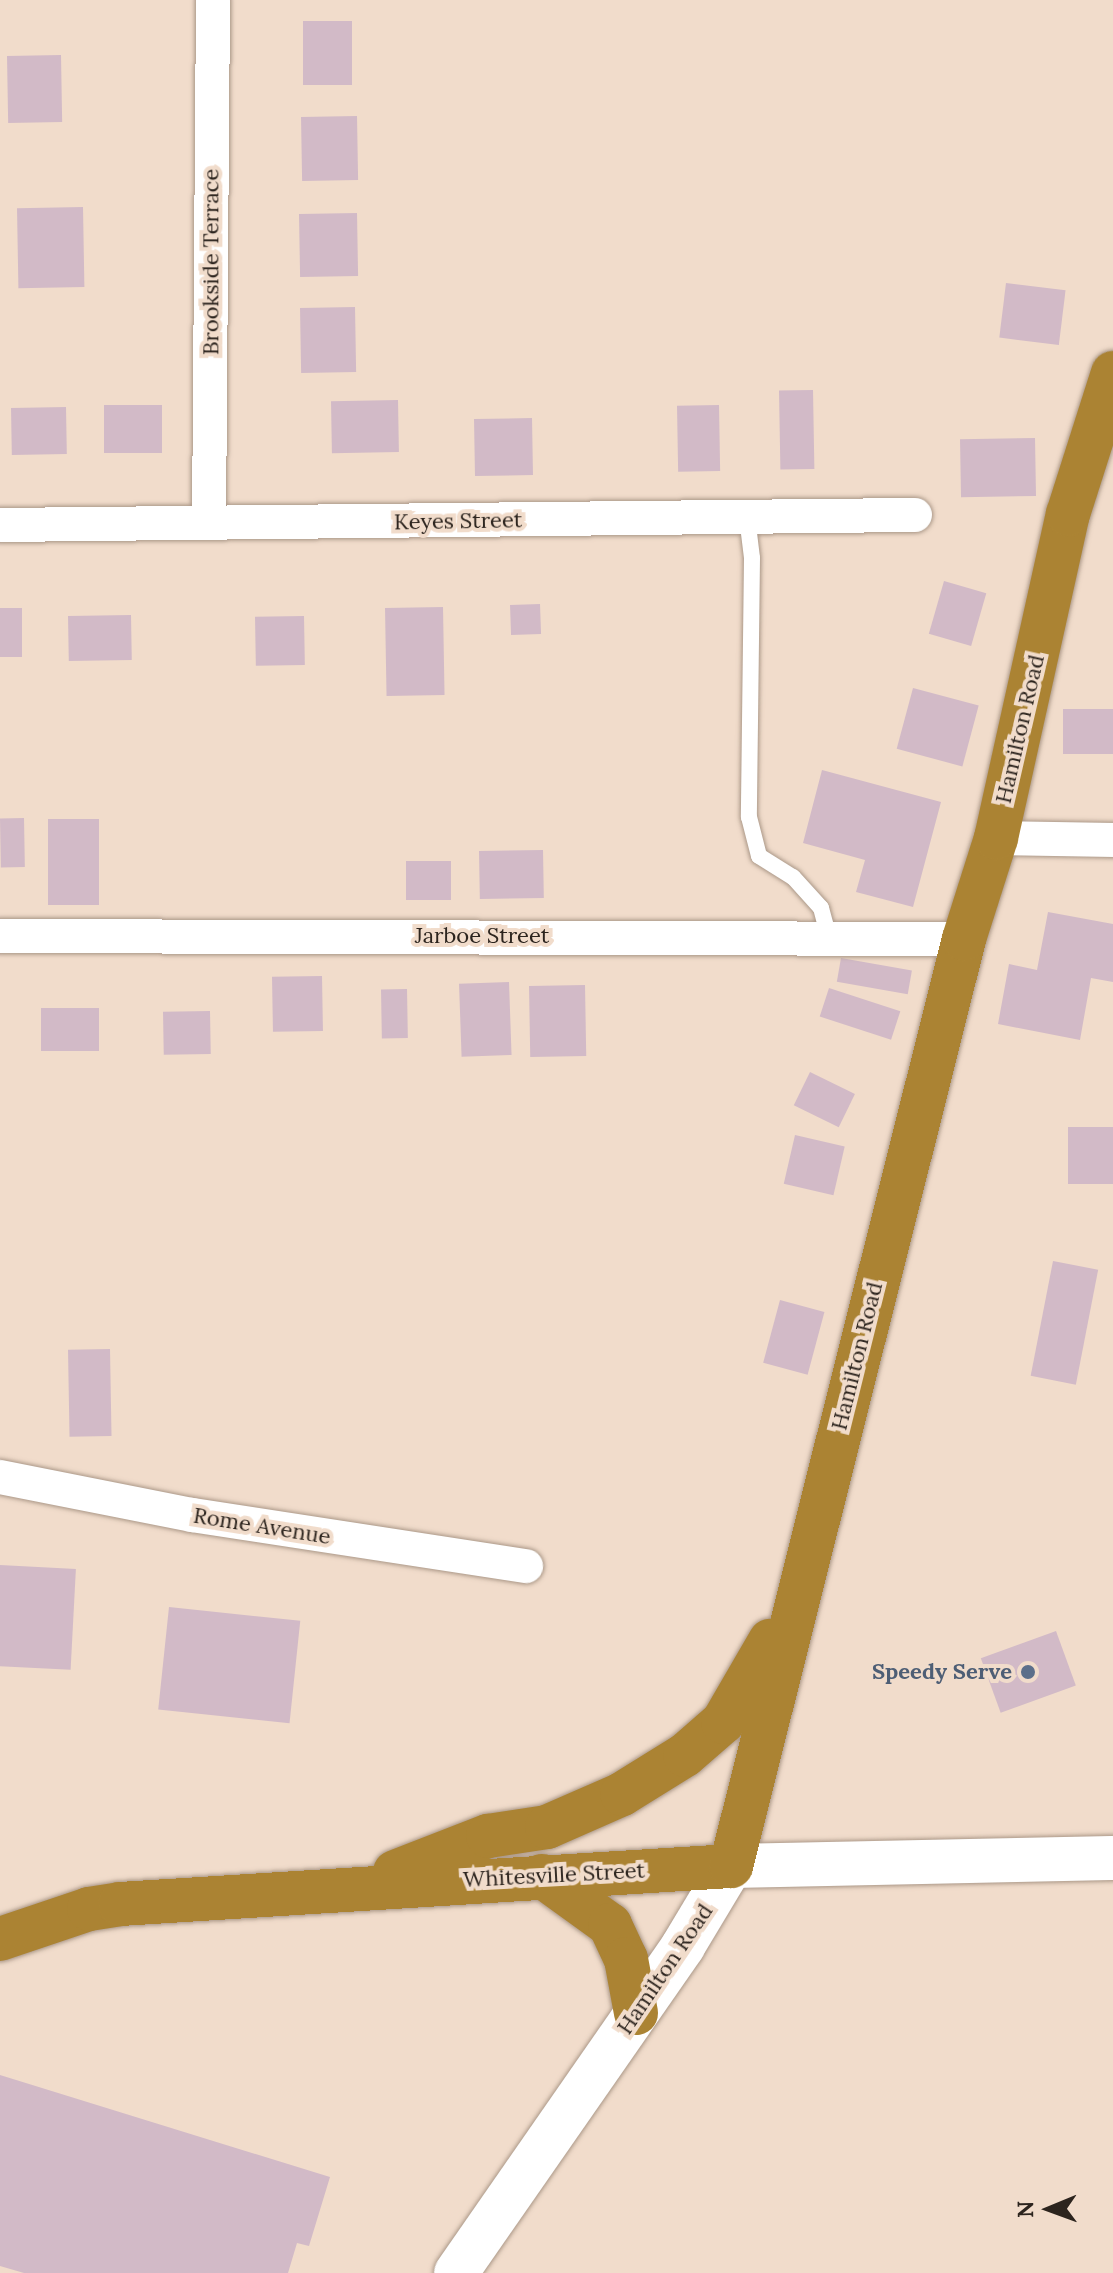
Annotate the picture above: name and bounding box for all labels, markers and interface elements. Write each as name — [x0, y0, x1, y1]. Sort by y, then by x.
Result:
street label: Brookside Terrace — [198, 169, 224, 355]
street label: Keyes Street — [394, 507, 522, 535]
street label: Hamilton Road — [990, 652, 1050, 806]
street label: Jarboe Street — [415, 923, 549, 949]
street label: Hamilton Road — [826, 1279, 888, 1433]
street label: Rome Avenue — [191, 1502, 333, 1550]
place label: Speedy Serve — [872, 1659, 1012, 1685]
marker: Speedy Serve — [1019, 1663, 1037, 1681]
street label: Whitesville Street — [462, 1857, 646, 1893]
street label: Hamilton Road — [612, 1899, 718, 2039]
north arrow — [1009, 2169, 1089, 2249]
text: N — [1011, 2201, 1039, 2218]

